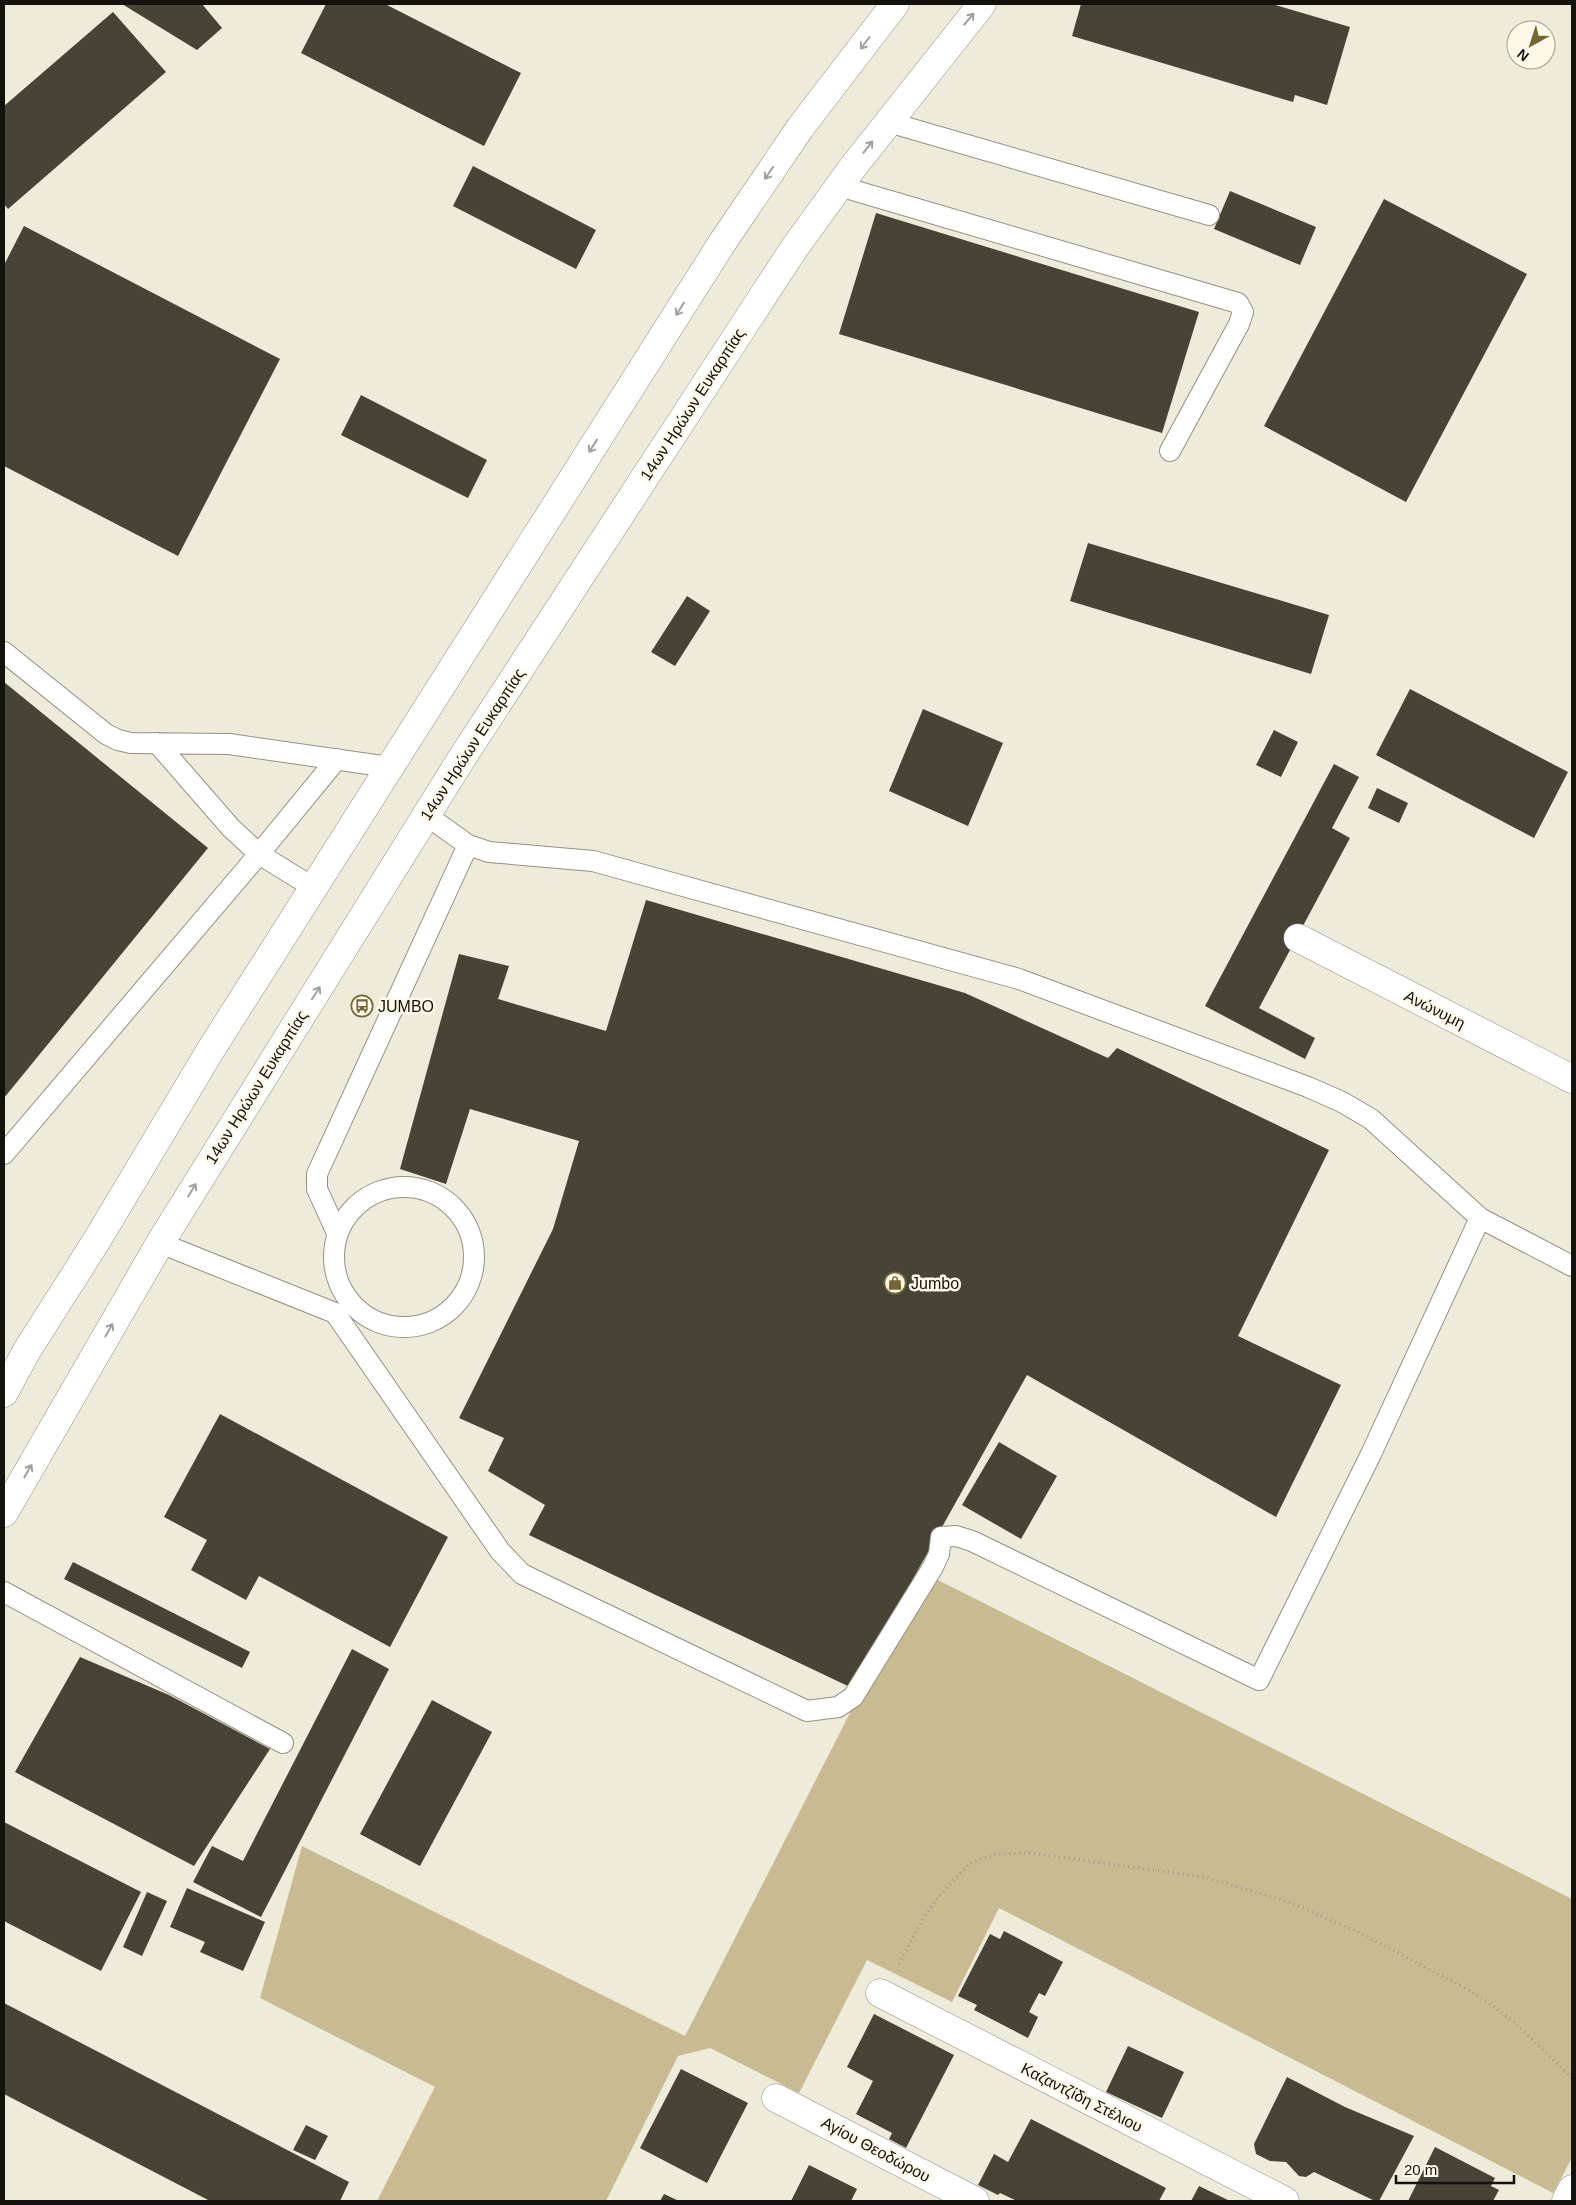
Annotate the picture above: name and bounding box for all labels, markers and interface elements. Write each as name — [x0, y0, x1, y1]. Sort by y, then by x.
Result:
one-way arrow — [963, 13, 974, 26]
north arrow — [1506, 20, 1556, 70]
one-way arrow — [860, 36, 871, 49]
text: N — [1514, 46, 1532, 65]
one-way arrow — [863, 141, 874, 154]
one-way arrow — [764, 166, 774, 180]
one-way arrow — [675, 302, 685, 316]
street label: 14ων Ηρώων Ευκαρπίας — [637, 325, 748, 483]
one-way arrow — [588, 439, 598, 453]
street label: 14ων Ηρώων Ευκαρπίας — [417, 665, 528, 823]
one-way arrow — [310, 986, 321, 1000]
street label: Ανώνυμη — [1402, 987, 1468, 1032]
bus stop icon: JUMBO — [350, 994, 374, 1018]
place label: JUMBO — [378, 998, 434, 1015]
street label: 14ων Ηρώων Ευκαρπίας — [202, 1007, 311, 1167]
one-way arrow — [187, 1183, 198, 1197]
shop icon: Jumbo — [883, 1271, 907, 1295]
place label: Jumbo — [911, 1275, 959, 1292]
one-way arrow — [104, 1322, 114, 1337]
one-way arrow — [24, 1464, 34, 1478]
street label: Καζαντζίδη Στέλιου — [1018, 2060, 1145, 2136]
street label: Αγίου Θεοδώρου — [819, 2114, 933, 2185]
scale bar — [1396, 2152, 1514, 2184]
text: 20 m — [1404, 2161, 1437, 2178]

